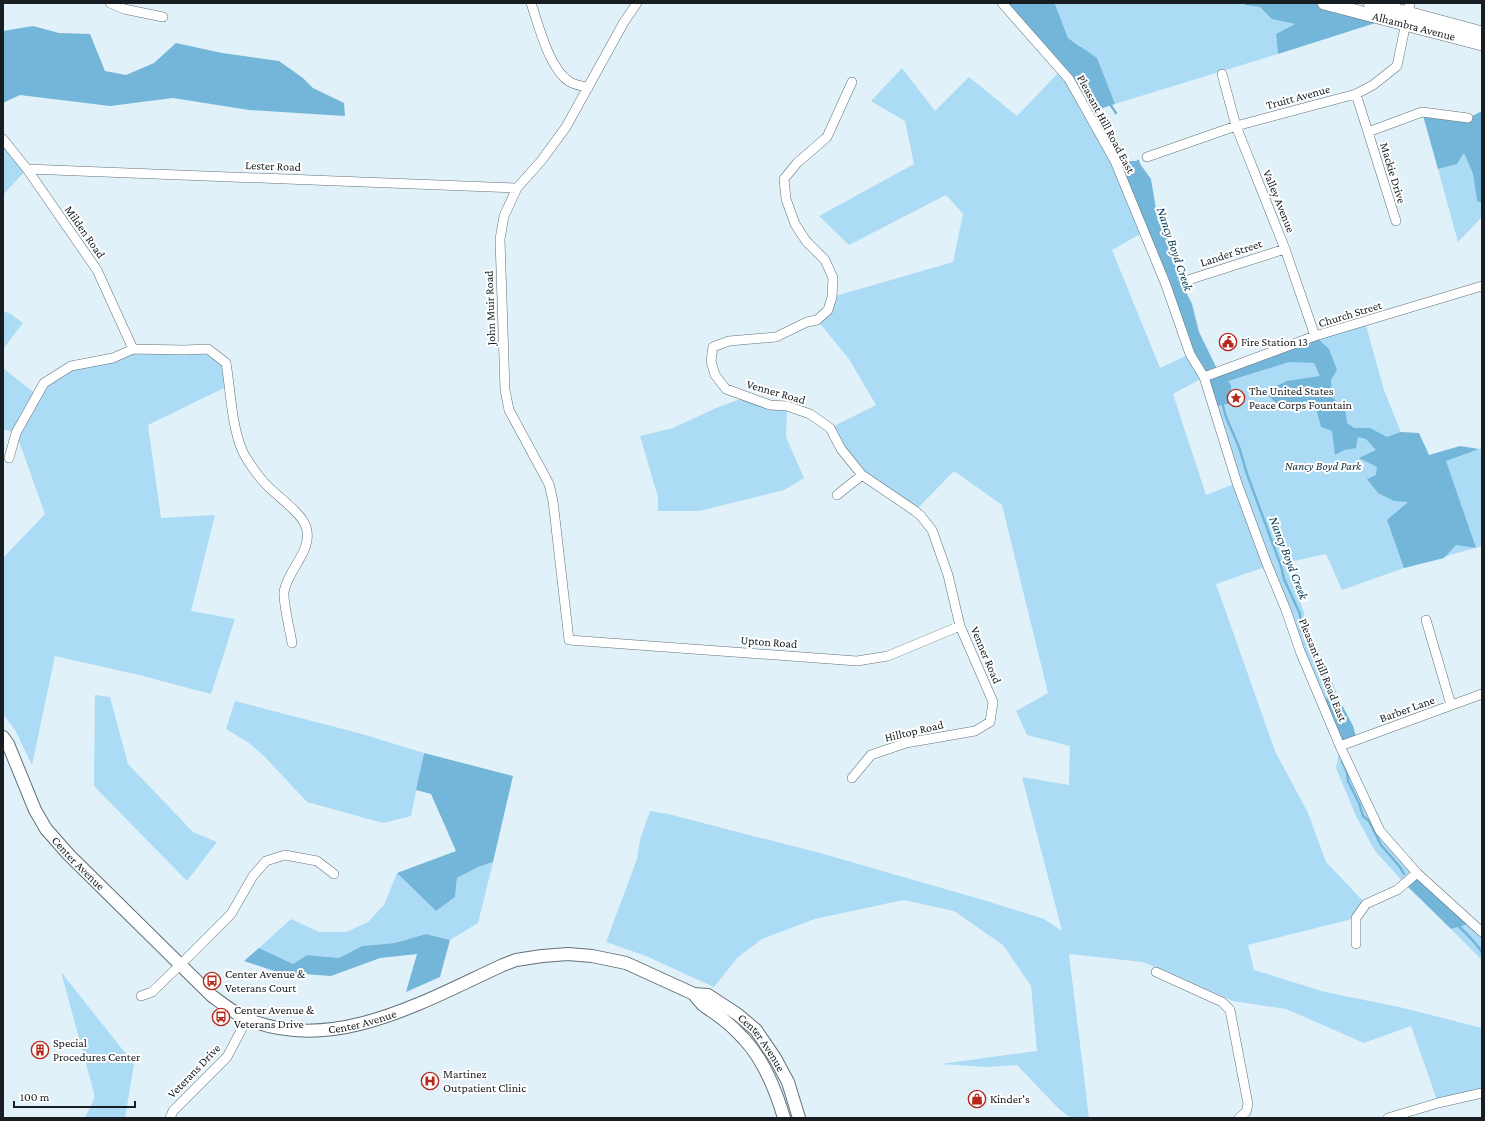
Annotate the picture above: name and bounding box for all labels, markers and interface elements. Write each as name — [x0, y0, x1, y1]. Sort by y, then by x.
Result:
street label: Alhambra Avenue — [1371, 9, 1457, 44]
street label: Pleasant Hill Road East — [1074, 72, 1138, 177]
street label: Truitt Avenue — [1264, 82, 1332, 112]
street label: Mackie Drive — [1377, 141, 1409, 205]
street label: Lester Road — [245, 158, 302, 174]
street label: Valley Avenue — [1260, 168, 1298, 234]
street label: Milden Road — [62, 203, 109, 262]
water label: Nancy Boyd Creek — [1154, 205, 1197, 294]
street label: Lander Street — [1198, 236, 1265, 270]
street label: John Muir Road — [482, 270, 498, 347]
street label: Church Street — [1317, 297, 1384, 330]
public building icon: Fire Station 13 — [1218, 332, 1238, 352]
place label: Fire Station 13 — [1241, 335, 1308, 349]
street label: Venner Road — [745, 377, 808, 407]
place label: The United States Peace Corps Fountain — [1249, 384, 1353, 412]
place icon: The United States Peace Corps Fountain — [1226, 388, 1246, 408]
park label: Nancy Boyd Park — [1285, 459, 1362, 473]
water label: Nancy Boyd Creek — [1266, 514, 1312, 603]
street label: Pleasant Hill Road East — [1296, 616, 1350, 724]
street label: Venner Road — [968, 624, 1005, 686]
street label: Upton Road — [740, 633, 799, 651]
street label: Barber Lane — [1378, 693, 1436, 725]
street label: Hilltop Road — [883, 717, 945, 745]
street label: Center Avenue — [49, 834, 108, 893]
place label: Center Avenue & Veterans Court — [225, 967, 306, 995]
bus stop icon: Center Avenue & Veterans Court — [202, 971, 222, 991]
place label: Center Avenue & Veterans Drive — [234, 1003, 315, 1031]
street label: Center Avenue — [327, 1006, 398, 1037]
bus stop icon: Center Avenue & Veterans Drive — [211, 1007, 231, 1027]
street label: Center Avenue — [735, 1011, 788, 1074]
place label: Special Procedures Center — [53, 1036, 141, 1064]
building icon: Special Procedures Center — [30, 1040, 50, 1060]
street label: Veterans Drive — [165, 1041, 223, 1101]
place label: Martinez Outpatient Clinic — [443, 1067, 526, 1095]
hospital icon: Martinez Outpatient Clinic — [420, 1071, 440, 1091]
scale bar — [14, 1083, 135, 1109]
shop icon: Kinder's — [967, 1089, 987, 1109]
text: 100 m — [20, 1090, 50, 1104]
place label: Kinder's — [990, 1092, 1030, 1106]

